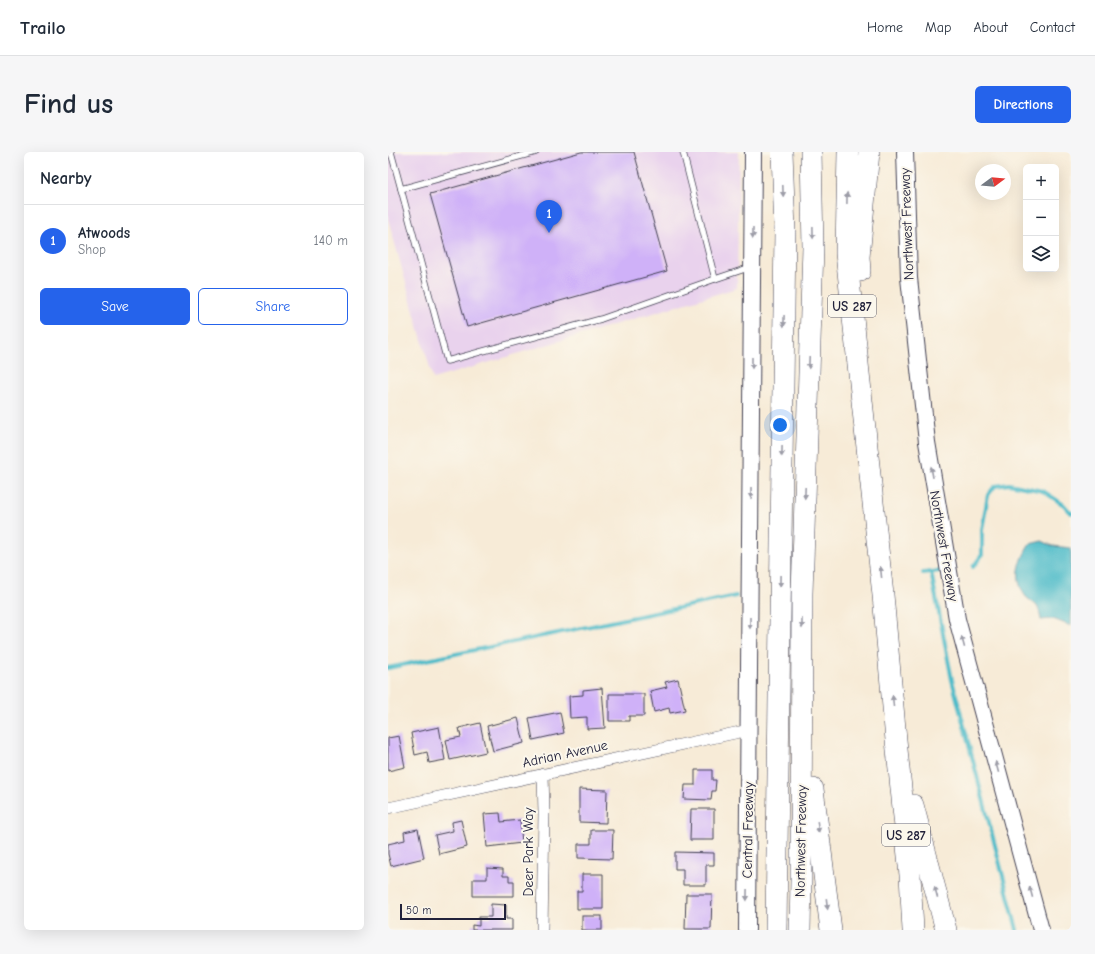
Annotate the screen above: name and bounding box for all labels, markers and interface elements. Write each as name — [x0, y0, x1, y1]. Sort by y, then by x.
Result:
text: Trailo — [20, 17, 66, 39]
text: Home — [867, 19, 903, 36]
text: Map — [925, 19, 951, 36]
text: About — [973, 19, 1008, 36]
text: Contact — [1030, 19, 1075, 36]
button: Directions — [975, 86, 1071, 123]
text: Find us — [24, 88, 113, 120]
north arrow — [975, 164, 1011, 200]
map controls — [1023, 164, 1059, 272]
button: + — [1023, 164, 1059, 200]
street label: Northwest Freeway — [897, 167, 917, 280]
text: Nearby — [40, 169, 91, 188]
one-way arrow — [780, 185, 787, 197]
one-way arrow — [844, 191, 850, 204]
pin: 1 — [536, 200, 562, 233]
button: − — [1023, 200, 1059, 236]
text: Atwoods — [78, 224, 130, 242]
one-way arrow — [750, 227, 756, 240]
one-way arrow — [810, 227, 816, 240]
text: 1 — [50, 233, 56, 248]
text: 140 m — [314, 233, 348, 248]
button: layers — [1023, 236, 1059, 272]
text: Shop — [78, 242, 106, 257]
button: Save — [40, 288, 190, 325]
button: Share — [198, 288, 348, 325]
road number: US 287 — [828, 295, 876, 317]
one-way arrow — [781, 315, 787, 328]
one-way arrow — [749, 357, 755, 370]
one-way arrow — [806, 357, 813, 369]
your location — [770, 415, 790, 435]
one-way arrow — [779, 445, 785, 458]
one-way arrow — [929, 466, 935, 479]
one-way arrow — [748, 487, 754, 500]
one-way arrow — [802, 487, 809, 499]
street label: Northwest Freeway — [926, 489, 962, 604]
one-way arrow — [878, 566, 884, 578]
one-way arrow — [777, 575, 784, 587]
one-way arrow — [747, 617, 753, 630]
one-way arrow — [799, 617, 805, 630]
one-way arrow — [960, 635, 966, 647]
one-way arrow — [889, 695, 896, 707]
street label: Adrian Avenue — [521, 737, 609, 771]
one-way arrow — [994, 761, 1000, 773]
street label: Central Freeway — [739, 781, 757, 878]
street label: Northwest Freeway — [792, 784, 810, 897]
street label: Deer Park Way — [520, 807, 537, 897]
one-way arrow — [815, 821, 821, 833]
road number: US 287 — [882, 824, 930, 846]
one-way arrow — [933, 886, 939, 898]
one-way arrow — [1028, 886, 1034, 898]
one-way arrow — [744, 889, 751, 901]
one-way arrow — [824, 898, 831, 910]
scale bar — [400, 902, 506, 921]
text: 50 m — [406, 904, 431, 917]

